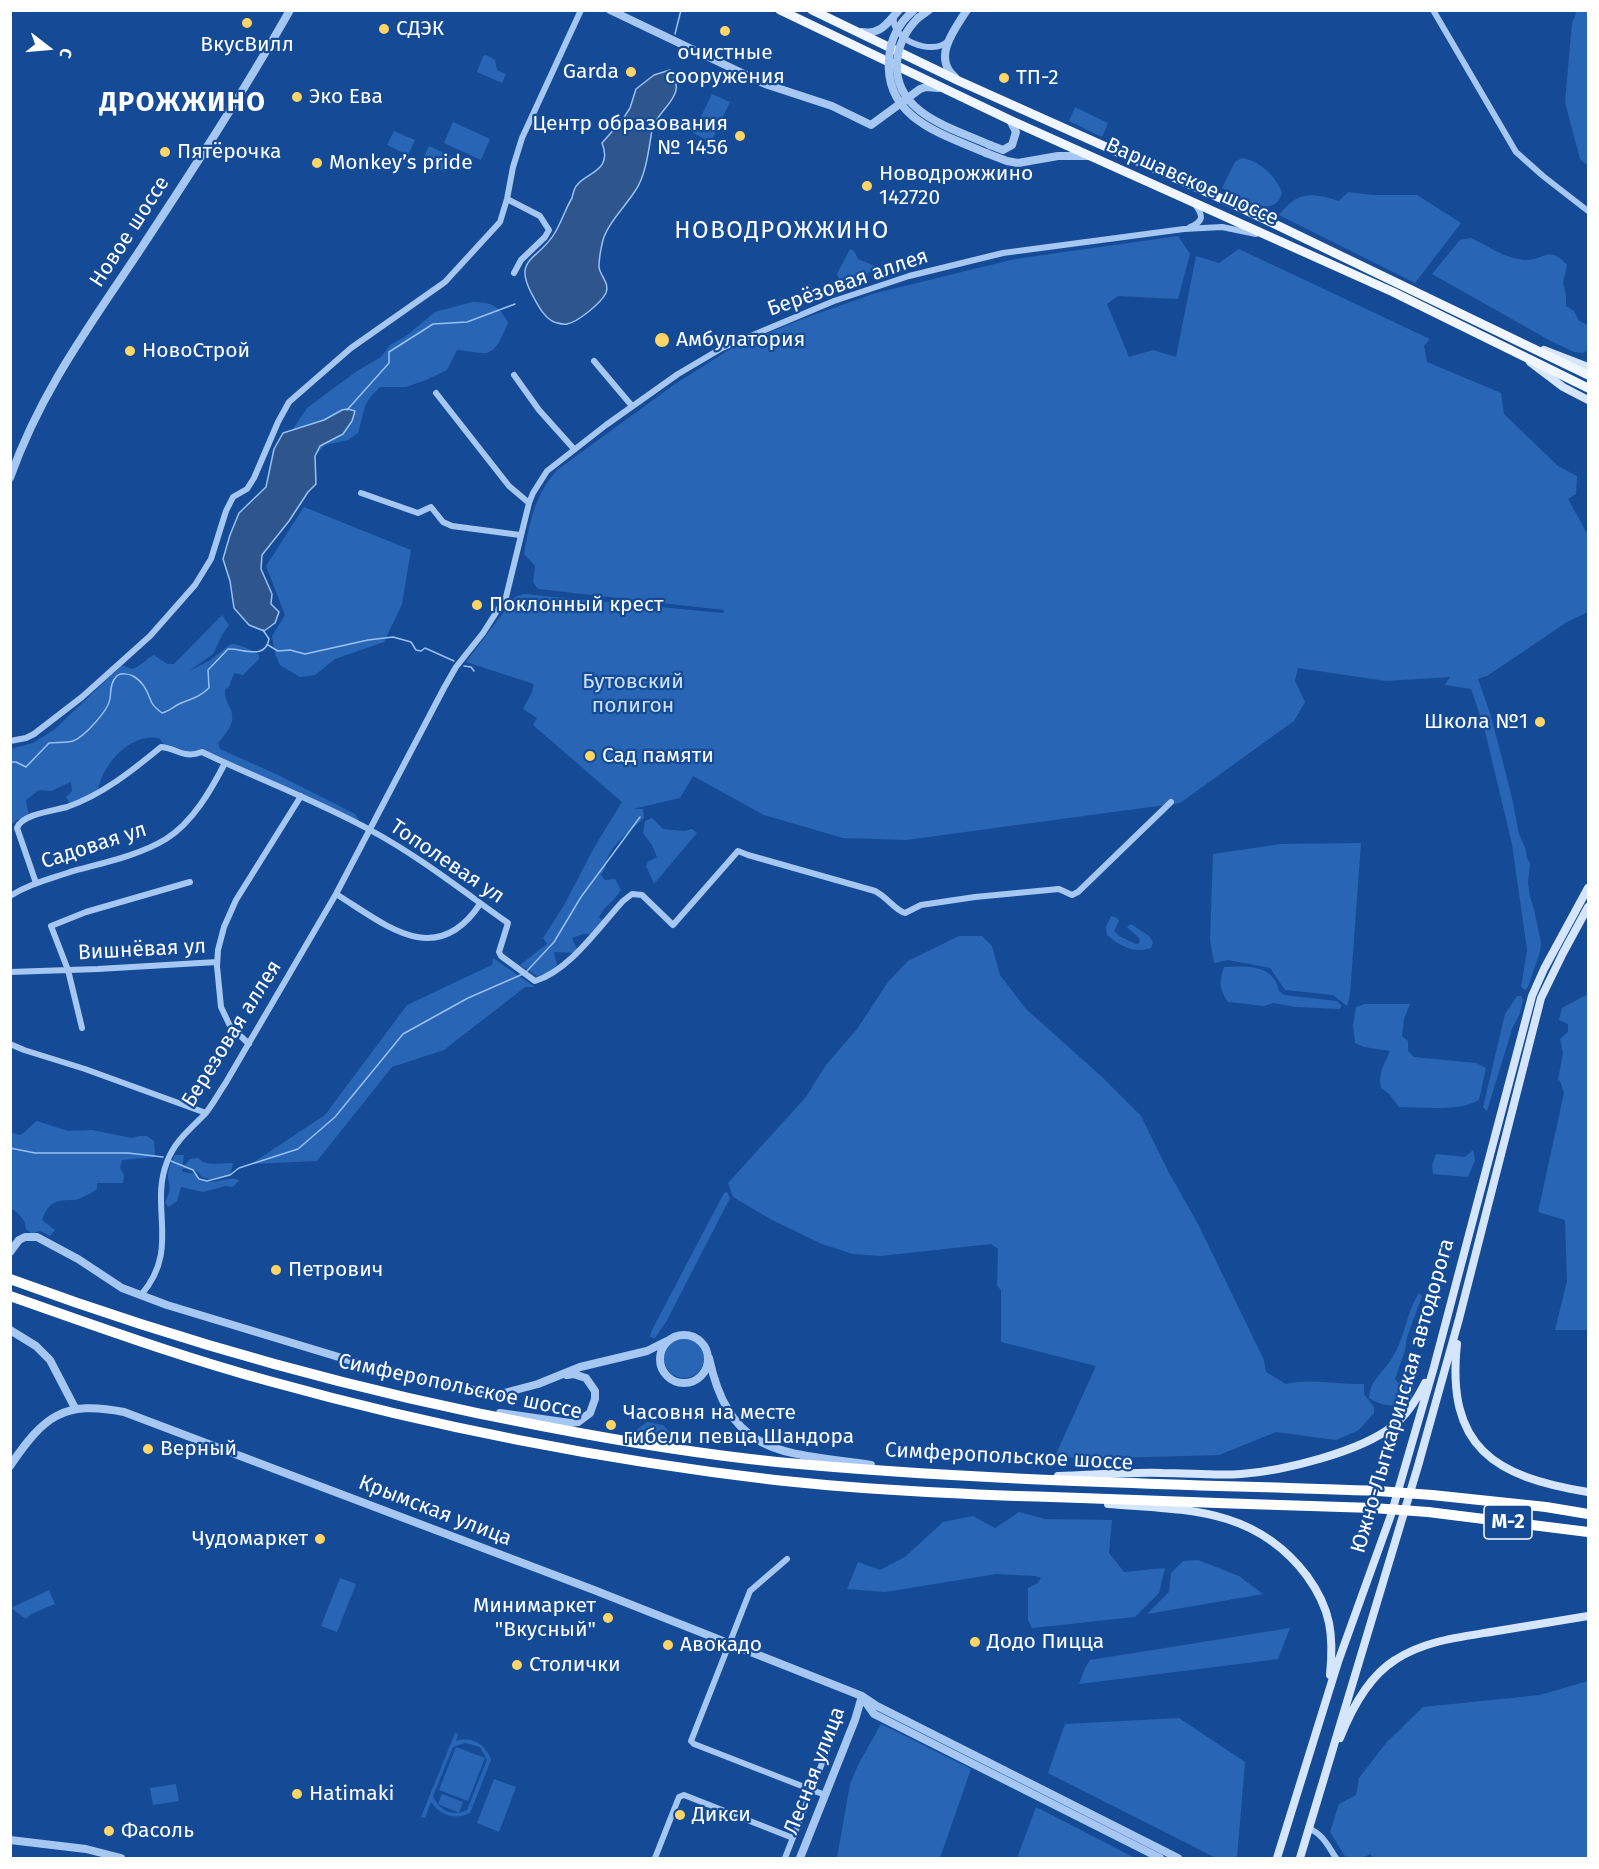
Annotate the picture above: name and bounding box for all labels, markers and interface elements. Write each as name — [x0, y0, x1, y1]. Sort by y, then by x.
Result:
marker: ВкусВилл — [240, 16, 254, 30]
place label: СДЭК — [396, 16, 444, 42]
north arrow — [18, 18, 78, 78]
marker: СДЭК — [377, 22, 391, 36]
marker: очистные сооружения — [718, 24, 732, 38]
place label: ВкусВилл — [200, 32, 294, 58]
place label: очистные сооружения — [665, 40, 785, 90]
text: С — [55, 46, 76, 60]
place label: Garda — [563, 59, 619, 85]
marker: Garda — [624, 65, 638, 79]
place label: ТП-2 — [1016, 65, 1059, 91]
marker: ТП-2 — [997, 71, 1011, 85]
place label: Эко Ева — [309, 84, 383, 110]
district label: ДРОЖЖИНО — [100, 87, 266, 119]
marker: Эко Ева — [290, 90, 304, 104]
place label: Центр образования № 1456 — [532, 111, 728, 161]
marker: Центр образования № 1456 — [733, 129, 747, 143]
street label: Варшавское шоссе — [1102, 133, 1282, 231]
place label: Пятёрочка — [177, 139, 281, 165]
marker: Пятёрочка — [158, 145, 172, 159]
place label: Monkey’s pride — [329, 150, 473, 176]
marker: Monkey’s pride — [310, 156, 324, 170]
place label: Новодрожжино 142720 — [879, 161, 1033, 211]
street label: Новое шоссе — [85, 172, 175, 292]
marker: Новодрожжино 142720 — [860, 179, 874, 193]
district label: НОВОДРОЖЖИНО — [674, 217, 890, 245]
street label: Берёзовая аллея — [764, 244, 932, 322]
place label: Амбулатория — [676, 327, 805, 353]
marker: Амбулатория — [653, 331, 671, 349]
place label: НовоСтрой — [142, 338, 250, 364]
marker: НовоСтрой — [123, 344, 137, 358]
place label: Поклонный крест — [489, 592, 664, 618]
marker: Поклонный крест — [470, 598, 484, 612]
park label: Бутовский полигон — [582, 669, 684, 719]
place label: Школа №1 — [1424, 709, 1528, 735]
marker: Школа №1 — [1533, 715, 1547, 729]
place label: Сад памяти — [602, 743, 714, 769]
marker: Сад памяти — [583, 749, 597, 763]
street label: Тополевая ул — [385, 815, 509, 909]
street label: Садовая ул — [38, 817, 150, 875]
street label: Вишнёвая ул — [77, 934, 207, 966]
street label: Березовая аллея — [177, 956, 287, 1112]
street label: Южно-Лыткаринская автодорога — [1346, 1236, 1460, 1556]
place label: Петрович — [288, 1257, 383, 1283]
marker: Петрович — [269, 1263, 283, 1277]
street label: Симферопольское шоссе — [336, 1349, 584, 1425]
place label: Часовня на месте гибели певца Шандора — [623, 1400, 854, 1450]
marker: Часовня на месте гибели певца Шандора — [604, 1418, 618, 1432]
place label: Верный — [160, 1436, 237, 1462]
street label: Симферопольское шоссе — [884, 1438, 1134, 1476]
marker: Верный — [141, 1442, 155, 1456]
street label: Крымская улица — [355, 1470, 515, 1552]
road number: М-2 — [1484, 1505, 1532, 1539]
place label: Чудомаркет — [192, 1526, 308, 1552]
marker: Чудомаркет — [313, 1532, 327, 1546]
place label: Минимаркет "Вкусный" — [473, 1593, 596, 1643]
marker: Минимаркет "Вкусный" — [601, 1611, 615, 1625]
place label: Додо Пицца — [987, 1629, 1104, 1655]
place label: Авокадо — [680, 1632, 762, 1658]
marker: Додо Пицца — [968, 1635, 982, 1649]
marker: Авокадо — [661, 1638, 675, 1652]
place label: Столички — [529, 1652, 620, 1678]
marker: Столички — [510, 1658, 524, 1672]
street label: Лесная улица — [779, 1704, 851, 1838]
place label: Hatimaki — [309, 1781, 394, 1807]
marker: Hatimaki — [290, 1787, 304, 1801]
place label: Дикси — [692, 1802, 751, 1828]
marker: Дикси — [673, 1808, 687, 1822]
place label: Фасоль — [121, 1818, 194, 1844]
marker: Фасоль — [102, 1824, 116, 1838]

